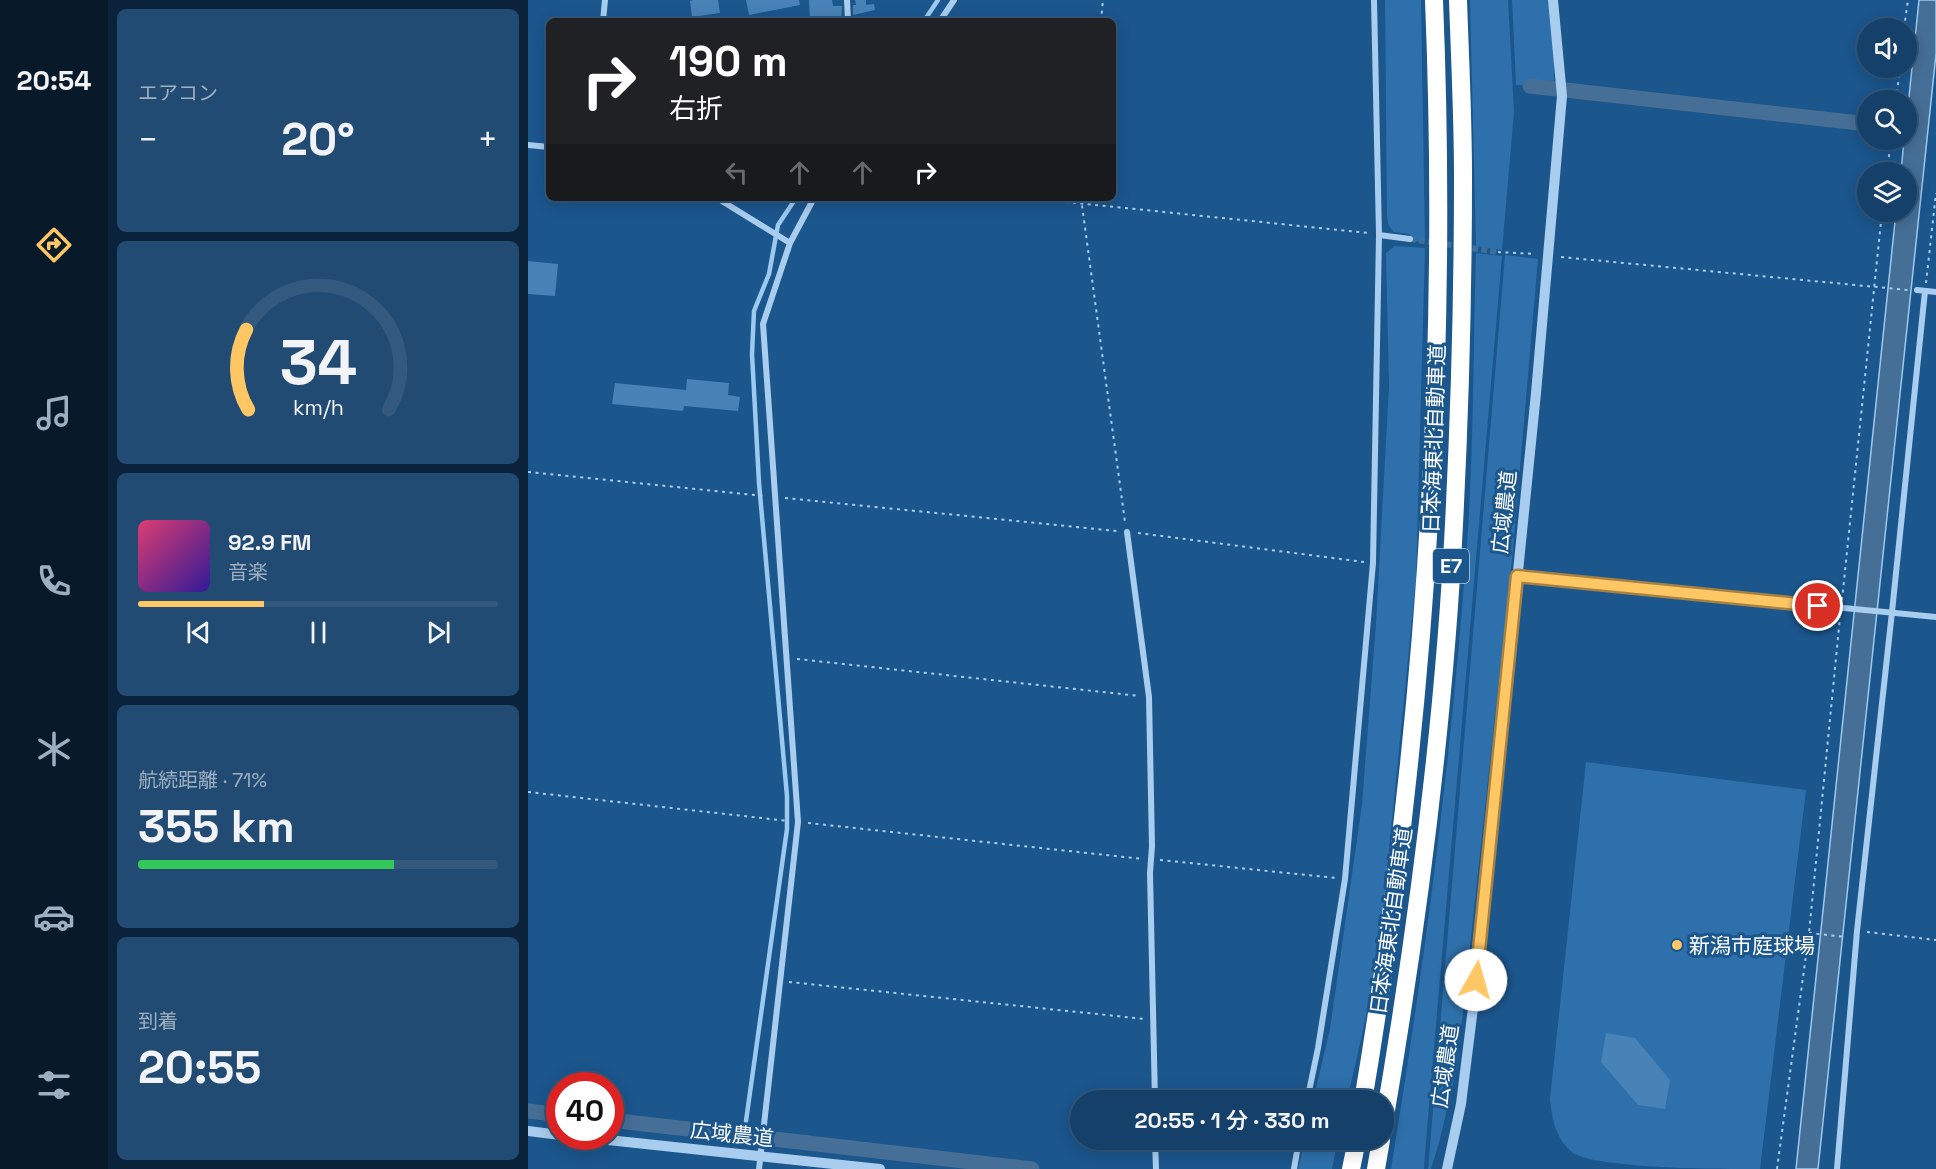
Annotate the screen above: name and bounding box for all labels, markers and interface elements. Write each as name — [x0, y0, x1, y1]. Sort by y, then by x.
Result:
map controls — [1857, 18, 1917, 222]
button: sound — [1857, 18, 1917, 78]
text: 190 m — [669, 35, 788, 88]
icon: right — [570, 42, 648, 120]
text: 20:54 — [17, 63, 91, 98]
text: エアコン — [138, 80, 218, 106]
button: search — [1857, 90, 1917, 150]
text: 右折 — [669, 91, 723, 126]
text: 20° — [281, 111, 355, 168]
text: − — [138, 119, 158, 161]
text: + — [478, 119, 498, 161]
icon: left — [720, 156, 753, 189]
icon: ahead — [783, 156, 816, 189]
icon: ahead — [846, 156, 879, 189]
icon: right — [909, 156, 942, 189]
button: layers — [1857, 162, 1917, 222]
icon: directions — [33, 224, 75, 266]
text: 34 — [279, 323, 357, 402]
street label: 日本海東北自動車道 — [1417, 344, 1451, 534]
icon: music — [33, 392, 75, 434]
text: km/h — [292, 394, 344, 421]
street label: 広域農道 — [1486, 469, 1522, 555]
text: 92.9 FM — [228, 528, 312, 556]
road number: E7 — [1433, 549, 1469, 583]
text: 音楽 — [228, 559, 268, 585]
icon: phone — [33, 560, 75, 602]
pin — [1792, 580, 1843, 631]
icon: arrive — [1801, 589, 1834, 622]
icon: previous — [182, 616, 215, 649]
icon: pause — [302, 616, 335, 649]
icon: next — [422, 616, 455, 649]
icon: climate — [33, 728, 75, 770]
text: 航続距離 · 71% — [138, 767, 267, 793]
text: 355 km — [138, 798, 295, 855]
street label: 日本海東北自動車道 — [1364, 826, 1418, 1016]
icon: car — [33, 896, 75, 938]
place label: 新潟市庭球場 — [1689, 932, 1815, 959]
marker: 新潟市庭球場 — [1670, 938, 1684, 952]
position arrow — [1444, 948, 1508, 1012]
text: 到着 — [138, 1008, 178, 1034]
street label: 広域農道 — [1426, 1023, 1464, 1109]
text: 20:55 — [138, 1039, 261, 1096]
icon: filters — [33, 1064, 75, 1106]
speed limit sign: 40 — [546, 1072, 624, 1150]
text: 20:55 · 1 分 · 330 m — [1134, 1106, 1330, 1134]
street label: 広域農道 — [689, 1116, 775, 1152]

